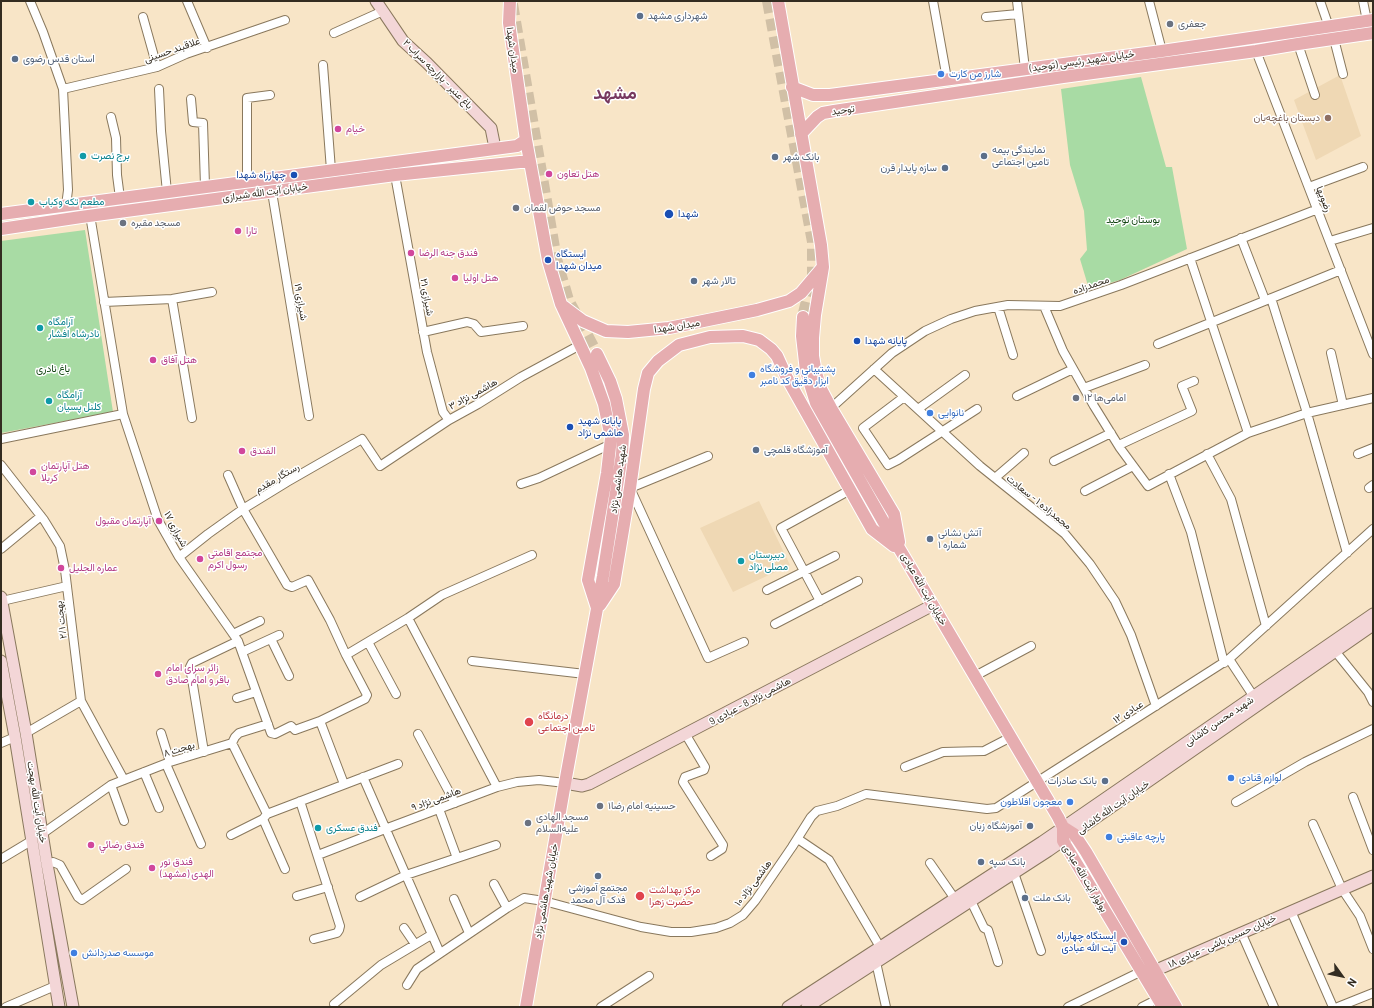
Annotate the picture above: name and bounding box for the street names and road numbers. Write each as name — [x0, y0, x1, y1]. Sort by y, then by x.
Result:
street label: میدان شهدا — [504, 26, 522, 74]
street label: علاقبند حسینی — [142, 35, 202, 65]
street label: باغ عنبر - بازارچه سراب ۲ — [401, 37, 475, 111]
street label: خیابان شهید رئیسی (توحید) — [1029, 48, 1135, 74]
street label: توحید — [831, 102, 855, 118]
street label: خیابان آیت الله شیرازی — [221, 180, 309, 204]
street label: رضویها — [1314, 184, 1334, 214]
street label: محمدزاده — [1071, 273, 1111, 297]
street label: شیرازی ۲۱ — [418, 277, 436, 317]
street label: شیرازی ۱۹ — [292, 282, 310, 322]
street label: میدان شهدا — [653, 316, 701, 336]
street label: هاشمی نژاد ۳ — [447, 376, 499, 412]
street label: شهید هاشمی نژاد — [607, 444, 629, 514]
street label: رستگار مقدم — [253, 461, 301, 495]
street label: محمدزاده ۱ - سعادت — [1004, 472, 1074, 532]
street label: شیرازی ۱۷ — [162, 509, 190, 549]
street label: خیابان آیت الله عبادی — [898, 551, 950, 627]
street label: بهجت ۲/۱ — [53, 600, 69, 640]
street label: هاشمی نژاد 8 - عبادی 9 — [707, 674, 793, 728]
street label: شهید محسن کاشانی — [1182, 694, 1256, 748]
street label: عبادی ۱۲ — [1111, 698, 1145, 726]
street label: بهجت ۸ — [162, 739, 196, 759]
street label: خیابان آیت الله بهجت — [25, 760, 49, 844]
street label: خیابان آیت الله کاشانی — [1075, 778, 1151, 836]
street label: هاشمی نژاد ۹ — [409, 784, 463, 814]
street label: بولوار آیت الله عبادی — [1060, 842, 1110, 914]
street label: خیابان شهید هاشمی نژاد — [532, 843, 560, 939]
street label: هاشمی نژاد ۱۰ — [732, 858, 774, 908]
street label: خیابان حسین باشی - عبادی ۱۸ — [1166, 912, 1278, 970]

